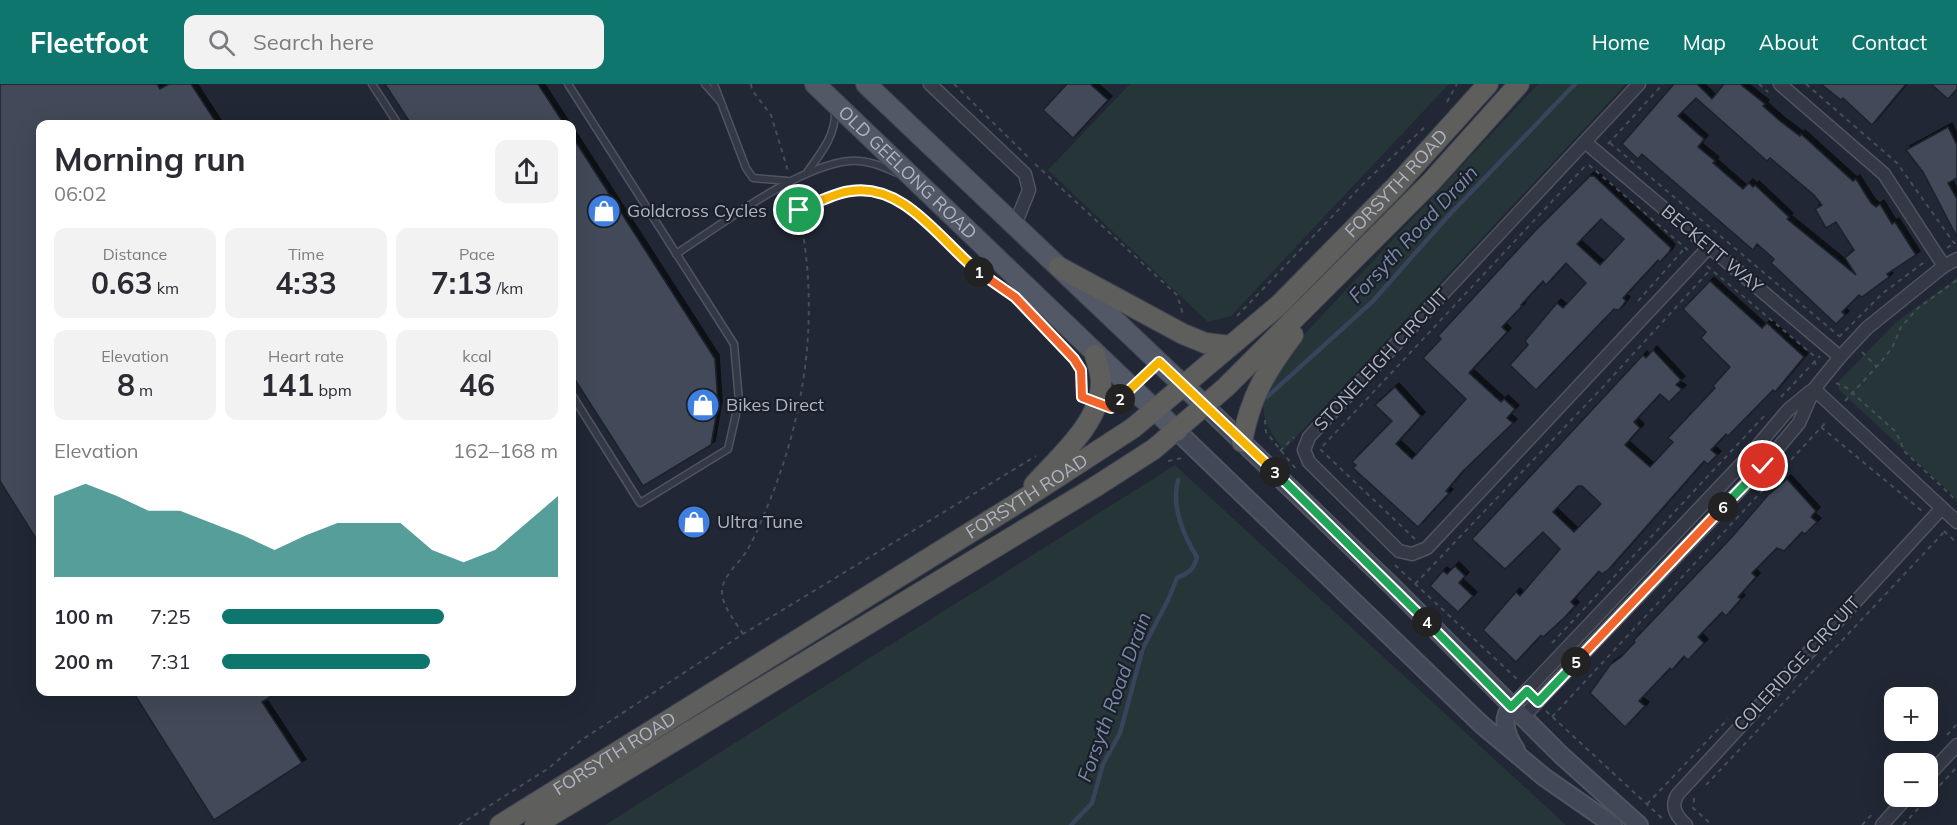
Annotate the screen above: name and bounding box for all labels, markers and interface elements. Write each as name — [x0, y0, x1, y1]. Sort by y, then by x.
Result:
search box — [184, 15, 604, 69]
text: Fleetfoot — [30, 25, 148, 60]
icon: search — [205, 26, 238, 59]
text: Search here — [253, 28, 374, 56]
text: Home — [1592, 29, 1650, 55]
text: Map — [1683, 29, 1726, 55]
text: About — [1759, 29, 1818, 55]
text: Contact — [1851, 29, 1927, 55]
street label: OLD GEELONG ROAD — [834, 100, 982, 244]
street label: FORSYTH ROAD — [1340, 124, 1453, 242]
text: Morning run — [54, 138, 246, 179]
button: share — [495, 140, 558, 203]
water label: Forsyth Road Drain — [1343, 160, 1483, 308]
text: 06:02 — [54, 181, 107, 206]
pin — [773, 184, 824, 235]
shop icon: Goldcross Cycles — [586, 193, 622, 229]
icon: arrive — [782, 193, 815, 226]
place label: Goldcross Cycles — [627, 199, 767, 222]
street label: BECKETT WAY — [1657, 199, 1769, 298]
text: Distance — [103, 244, 167, 264]
text: Time — [288, 244, 324, 264]
text: Pace — [459, 244, 495, 264]
pin: 1 — [964, 257, 994, 287]
text: 1 — [974, 262, 984, 282]
text: 0.63 — [91, 264, 152, 302]
text: 4:33 — [275, 264, 337, 302]
text: 7:13 — [431, 264, 492, 302]
text: km — [152, 278, 179, 298]
text: /km — [492, 278, 523, 298]
street label: STONELEIGH CIRCUIT — [1309, 284, 1453, 436]
text: Elevation — [101, 346, 169, 366]
text: Heart rate — [268, 346, 344, 366]
text: kcal — [462, 346, 492, 366]
text: 8 — [117, 366, 135, 404]
text: 141 — [260, 366, 314, 404]
text: 46 — [459, 366, 495, 404]
text: m — [135, 380, 153, 400]
text: bpm — [314, 380, 352, 400]
pin: 2 — [1105, 384, 1135, 414]
shop icon: Bikes Direct — [685, 387, 721, 423]
text: 2 — [1115, 389, 1125, 409]
place label: Bikes Direct — [726, 393, 824, 416]
text: Elevation — [54, 438, 139, 463]
text: 162–168 m — [453, 438, 558, 463]
pin — [1737, 440, 1788, 491]
street label: FORSYTH ROAD — [961, 448, 1092, 543]
icon: check — [1746, 449, 1779, 482]
pin: 3 — [1260, 457, 1290, 487]
text: 3 — [1270, 462, 1280, 482]
pin: 6 — [1708, 492, 1738, 522]
text: 6 — [1718, 497, 1728, 517]
shop icon: Ultra Tune — [676, 504, 712, 540]
place label: Ultra Tune — [717, 510, 803, 533]
street label: COLERIDGE CIRCUIT — [1728, 592, 1865, 736]
text: 100 m — [54, 604, 113, 629]
text: 7:25 — [150, 604, 191, 629]
pin: 4 — [1412, 607, 1442, 637]
water label: Forsyth Road Drain — [1071, 609, 1156, 785]
text: 4 — [1422, 612, 1432, 632]
pin: 5 — [1561, 647, 1591, 677]
text: 200 m — [54, 649, 113, 674]
text: 7:31 — [150, 649, 191, 674]
text: 5 — [1571, 652, 1581, 672]
map controls — [1884, 687, 1938, 807]
button: + — [1884, 687, 1938, 741]
street label: FORSYTH ROAD — [549, 706, 680, 800]
button: − — [1884, 753, 1938, 807]

